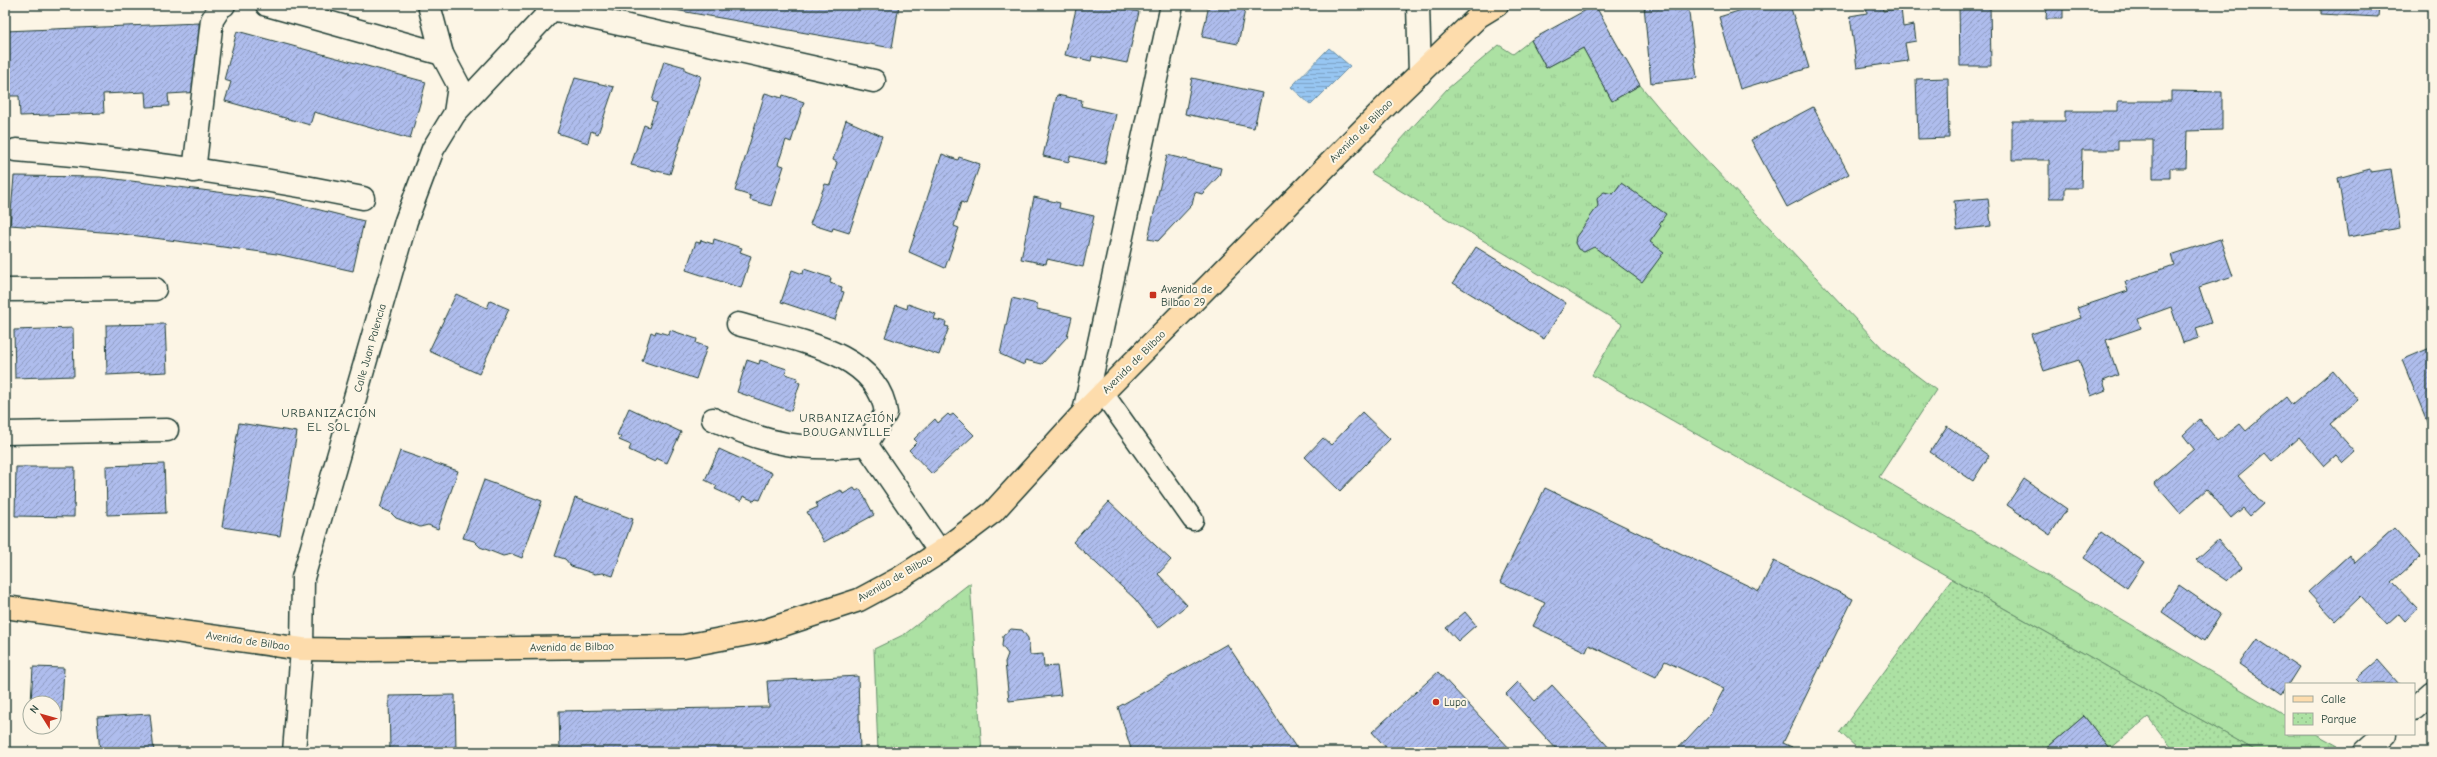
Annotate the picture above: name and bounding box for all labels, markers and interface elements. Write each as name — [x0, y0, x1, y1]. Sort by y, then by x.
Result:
street label: Avenida de Bilbao — [1327, 97, 1395, 165]
place label: Avenida de Bilbao 29 — [1161, 283, 1213, 309]
marker: Avenida de Bilbao 29 — [1148, 290, 1158, 300]
street label: Calle Juan Palencia — [351, 302, 389, 394]
street label: Avenida de Bilbao — [1100, 328, 1168, 396]
district label: URBANIZACIÓN EL SOL — [281, 406, 377, 434]
district label: URBANIZACIÓN BOUGANVILLE — [799, 411, 895, 439]
street label: Avenida de Bilbao — [855, 551, 935, 605]
street label: Avenida de Bilbao — [205, 629, 291, 653]
street label: Avenida de Bilbao — [530, 640, 614, 654]
legend — [2285, 683, 2415, 735]
text: Calle — [2321, 692, 2346, 706]
north arrow — [22, 695, 62, 735]
place label: Lupa — [1444, 696, 1467, 709]
marker: Lupa — [1431, 697, 1441, 707]
text: N — [27, 703, 42, 716]
text: Parque — [2321, 712, 2356, 726]

